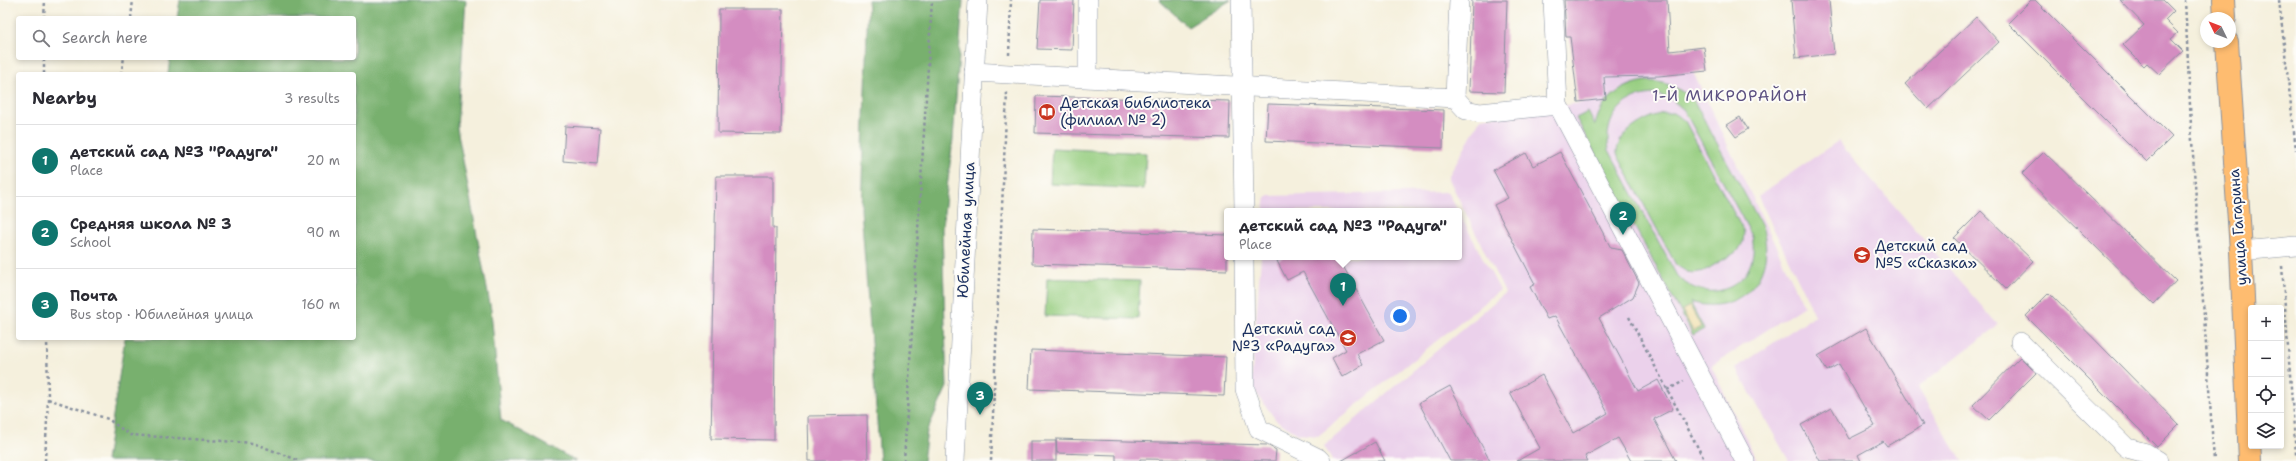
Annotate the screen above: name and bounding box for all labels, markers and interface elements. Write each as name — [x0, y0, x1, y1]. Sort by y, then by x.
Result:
north arrow — [2200, 12, 2236, 48]
search box — [16, 16, 356, 60]
icon: search — [30, 27, 52, 49]
text: Search here — [62, 28, 148, 48]
district label: 1-Й МИКРОРАЙОН — [1652, 85, 1808, 106]
text: Nearby — [32, 87, 97, 109]
text: 3 results — [284, 90, 340, 107]
place label: Детская библиотека (филиал № 2) — [1060, 93, 1212, 130]
library icon: Детская библиотека (филиал № 2) — [1037, 102, 1057, 122]
text: детский сад №3 "Радуга" — [70, 142, 278, 162]
text: 1 — [42, 152, 48, 169]
text: 20 m — [307, 152, 340, 169]
street label: Юбилейная улица — [952, 161, 980, 299]
text: Place — [70, 162, 103, 179]
street label: улица Гагарина — [2224, 167, 2252, 286]
pin: 2 — [1610, 202, 1636, 235]
popup — [1224, 208, 1462, 260]
text: Средняя школа № 3 — [70, 214, 232, 234]
text: детский сад №3 "Радуга" — [1239, 216, 1447, 236]
text: 2 — [40, 224, 50, 241]
text: 90 m — [306, 224, 340, 241]
text: School — [70, 234, 111, 251]
text: Place — [1239, 236, 1272, 253]
place label: Детский сад №5 «Сказка» — [1875, 236, 1977, 273]
school or university icon: Детский сад №5 «Сказка» — [1852, 245, 1872, 265]
pin: 1 — [1330, 273, 1356, 306]
text: Почта — [70, 286, 117, 306]
text: 3 — [40, 296, 50, 313]
text: 160 m — [302, 296, 340, 313]
map controls — [2248, 305, 2284, 449]
button: + — [2248, 305, 2284, 341]
text: Bus stop · Юбилейная улица — [70, 306, 253, 323]
your location — [1390, 306, 1410, 326]
place label: Детский сад №3 «Радуга» — [1232, 319, 1335, 356]
school or university icon: Детский сад №3 «Радуга» — [1338, 328, 1358, 348]
button: − — [2248, 341, 2284, 377]
button: locate — [2248, 377, 2284, 413]
pin: 3 — [967, 382, 993, 415]
button: layers — [2248, 413, 2284, 449]

